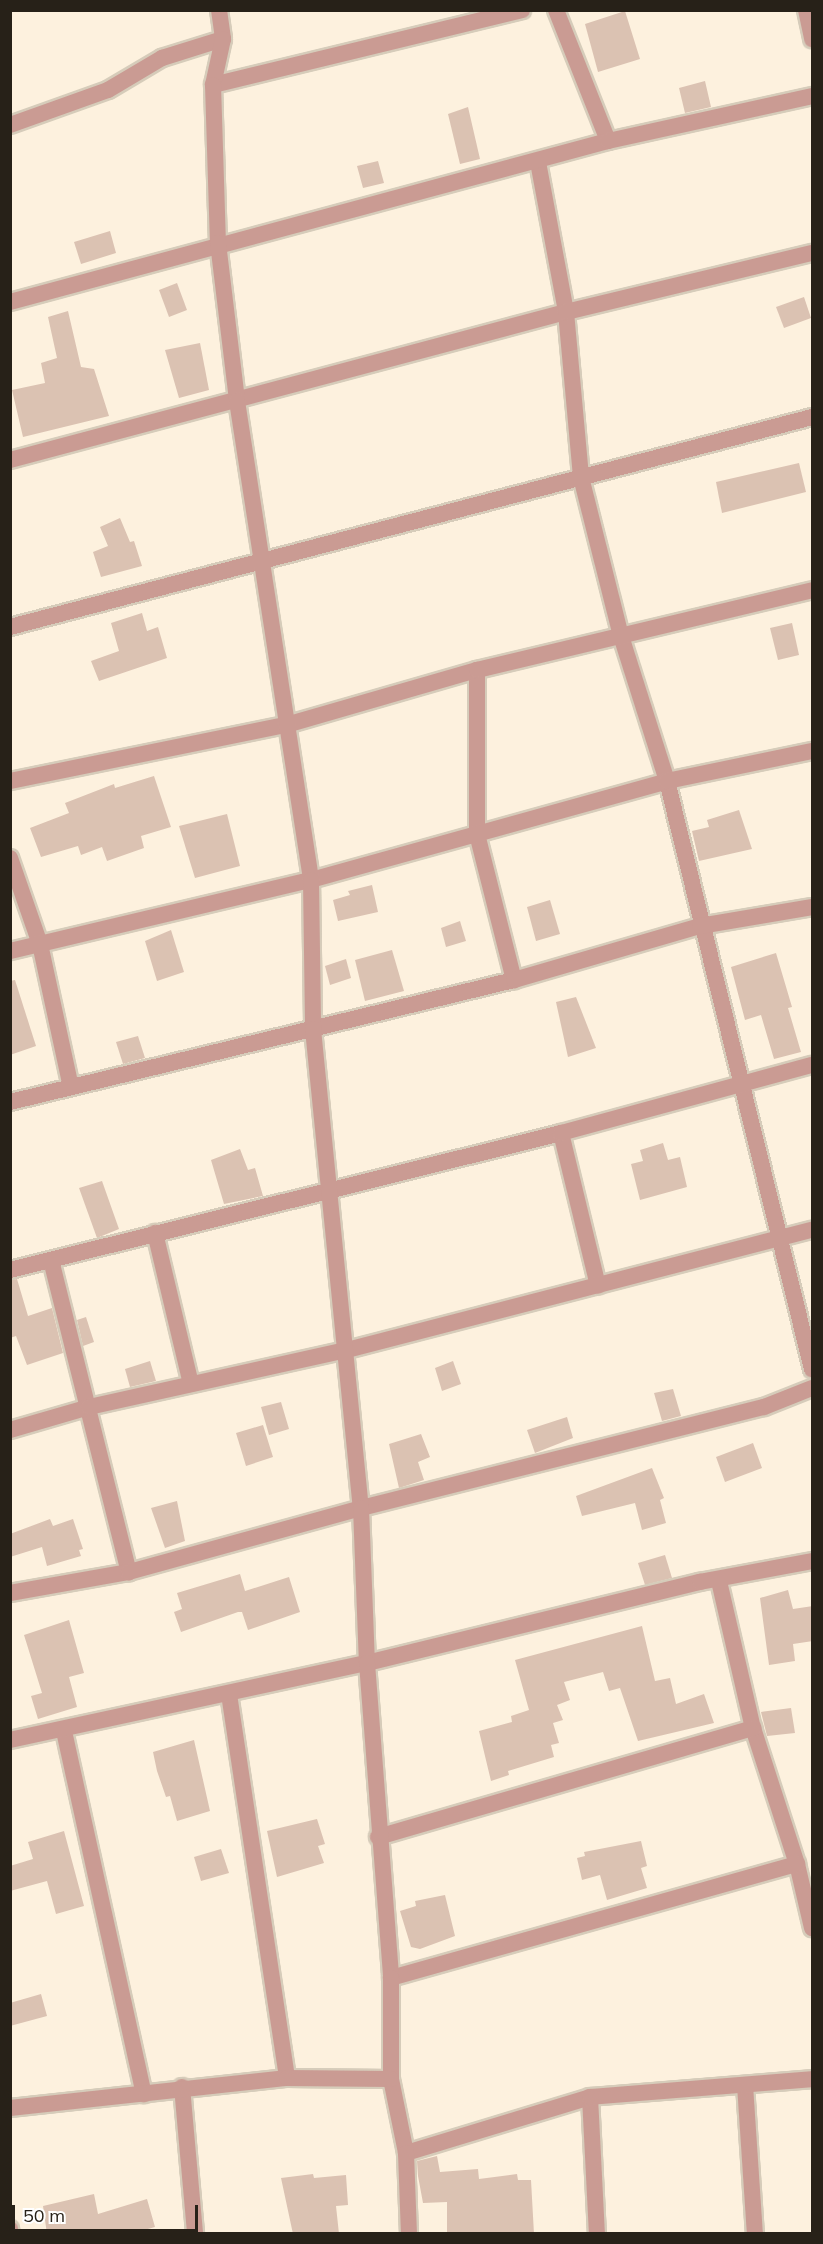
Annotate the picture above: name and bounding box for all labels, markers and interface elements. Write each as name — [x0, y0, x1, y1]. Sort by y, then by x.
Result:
scale bar — [15, 2193, 201, 2231]
text: 50 m — [23, 2204, 65, 2227]

